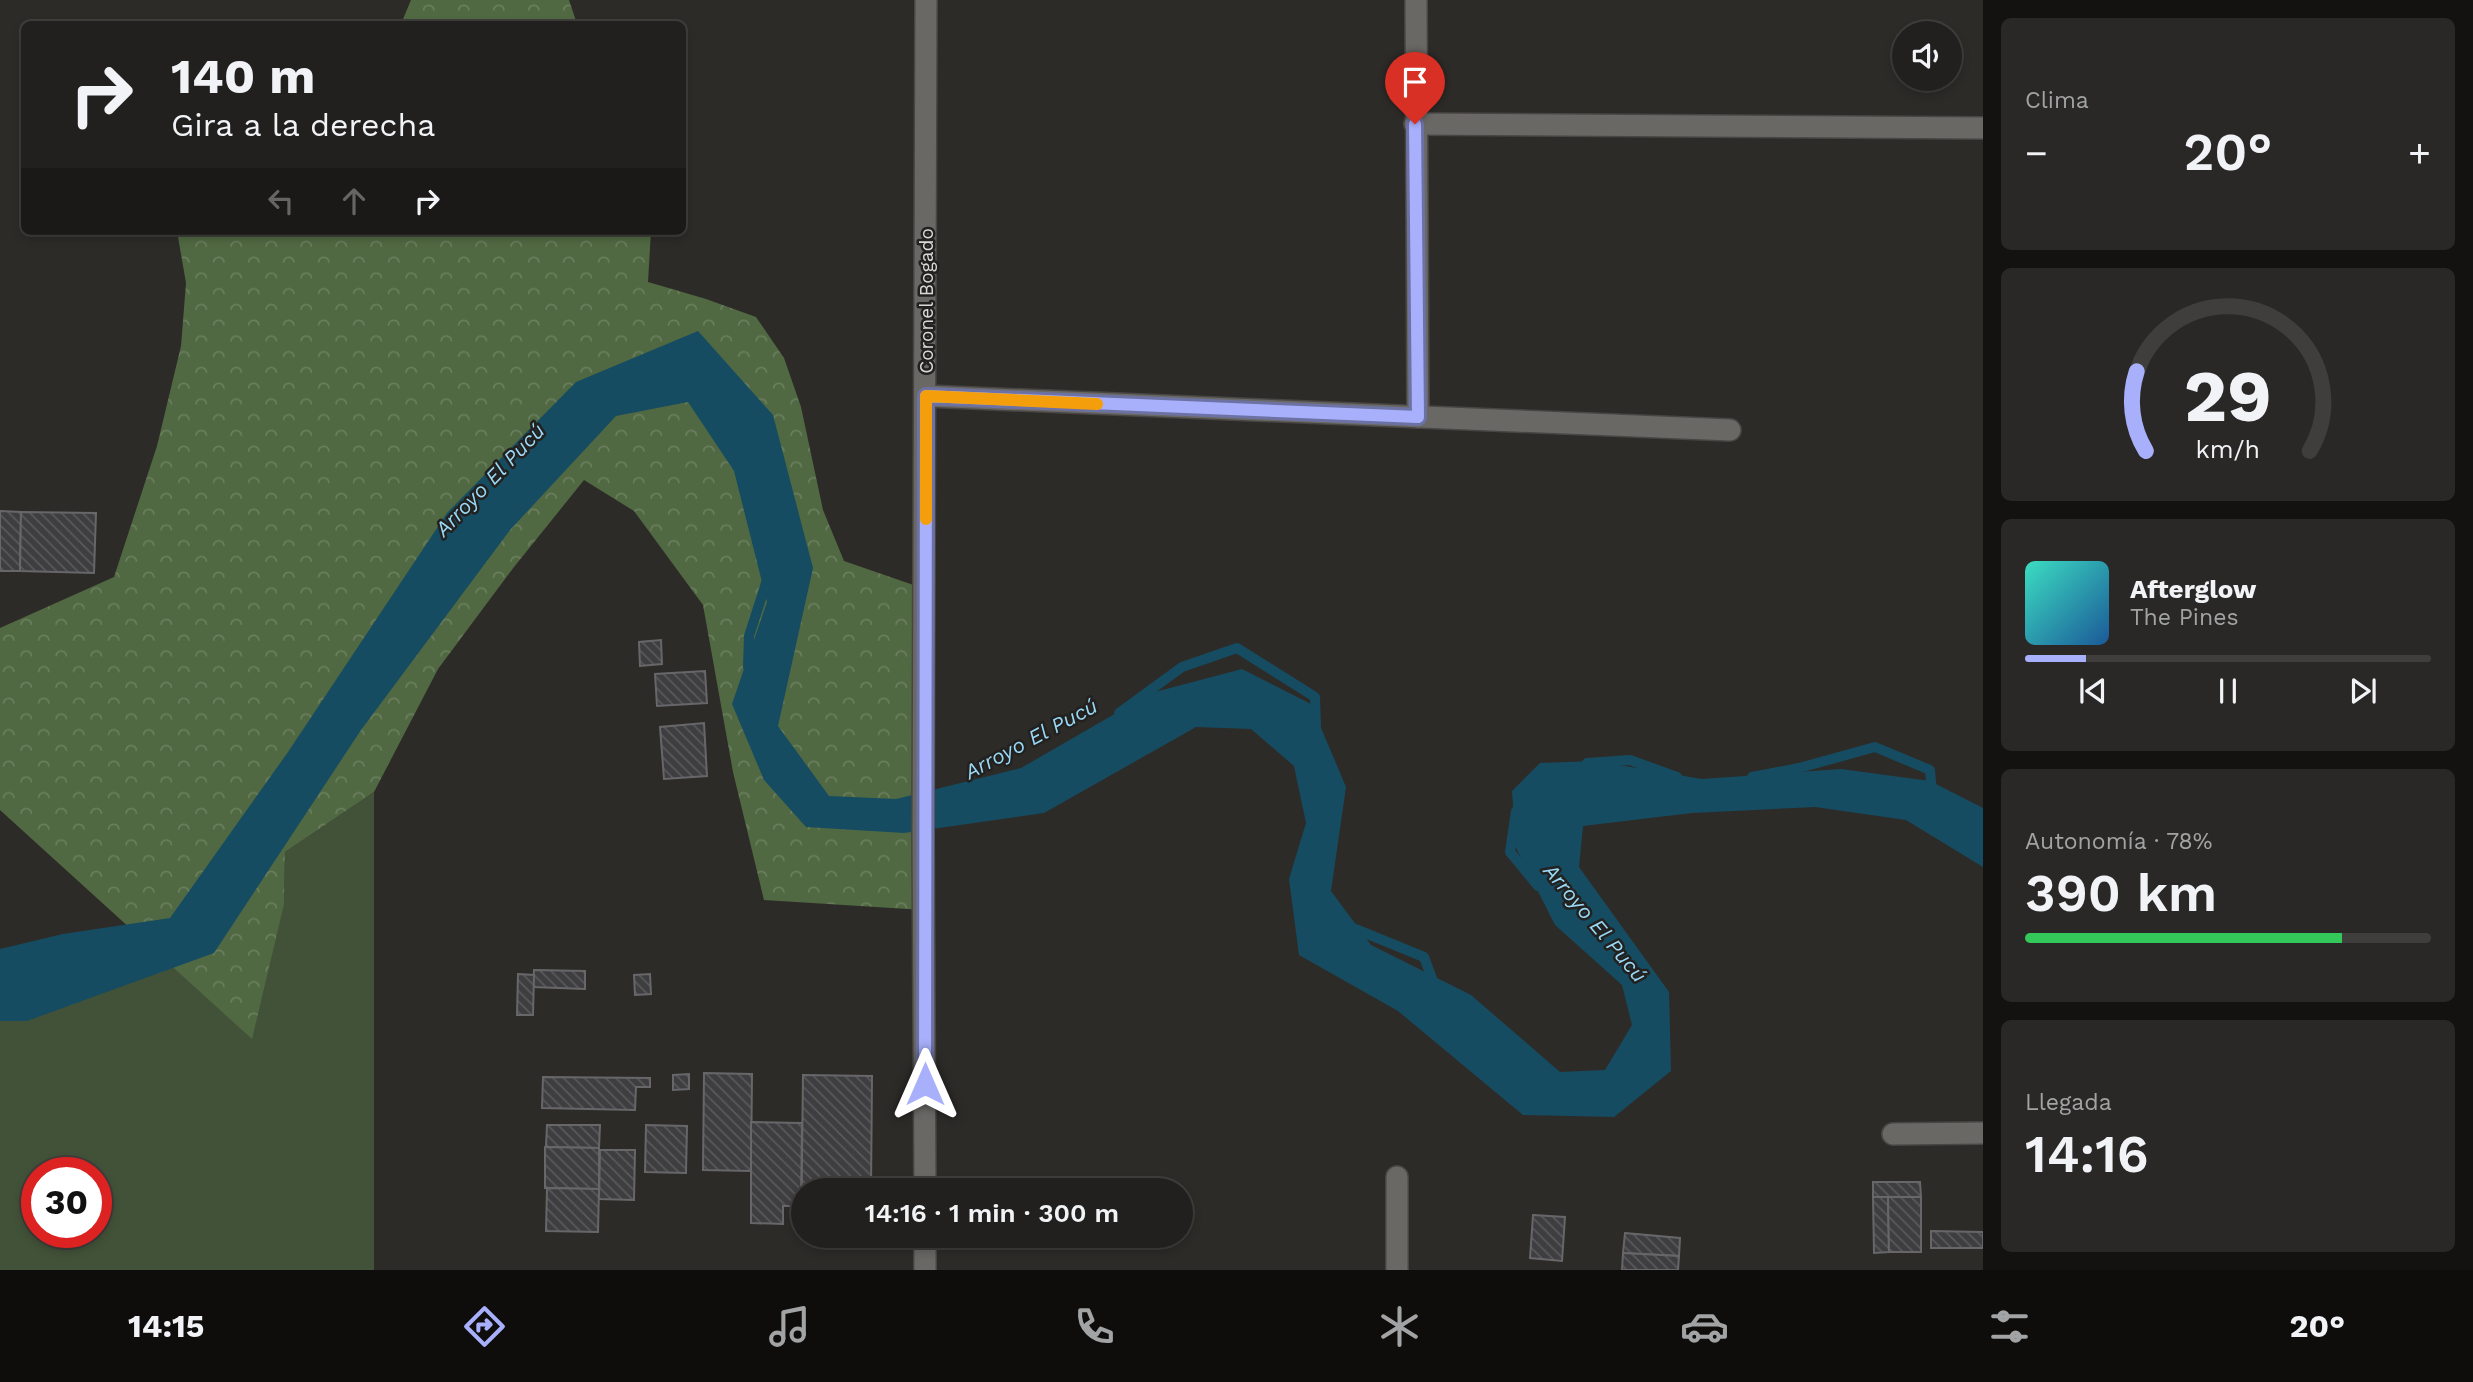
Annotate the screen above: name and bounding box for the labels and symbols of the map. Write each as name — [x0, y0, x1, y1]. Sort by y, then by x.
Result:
pin — [1385, 52, 1445, 124]
street label: Coronel Bogado — [915, 228, 938, 374]
water label: Arroyo El Pucú — [429, 418, 550, 542]
water label: Arroyo El Pucú — [959, 693, 1101, 785]
water label: Arroyo El Pucú — [1538, 858, 1652, 987]
position arrow — [888, 1047, 962, 1121]
speed limit sign: 30 — [21, 1157, 112, 1248]

